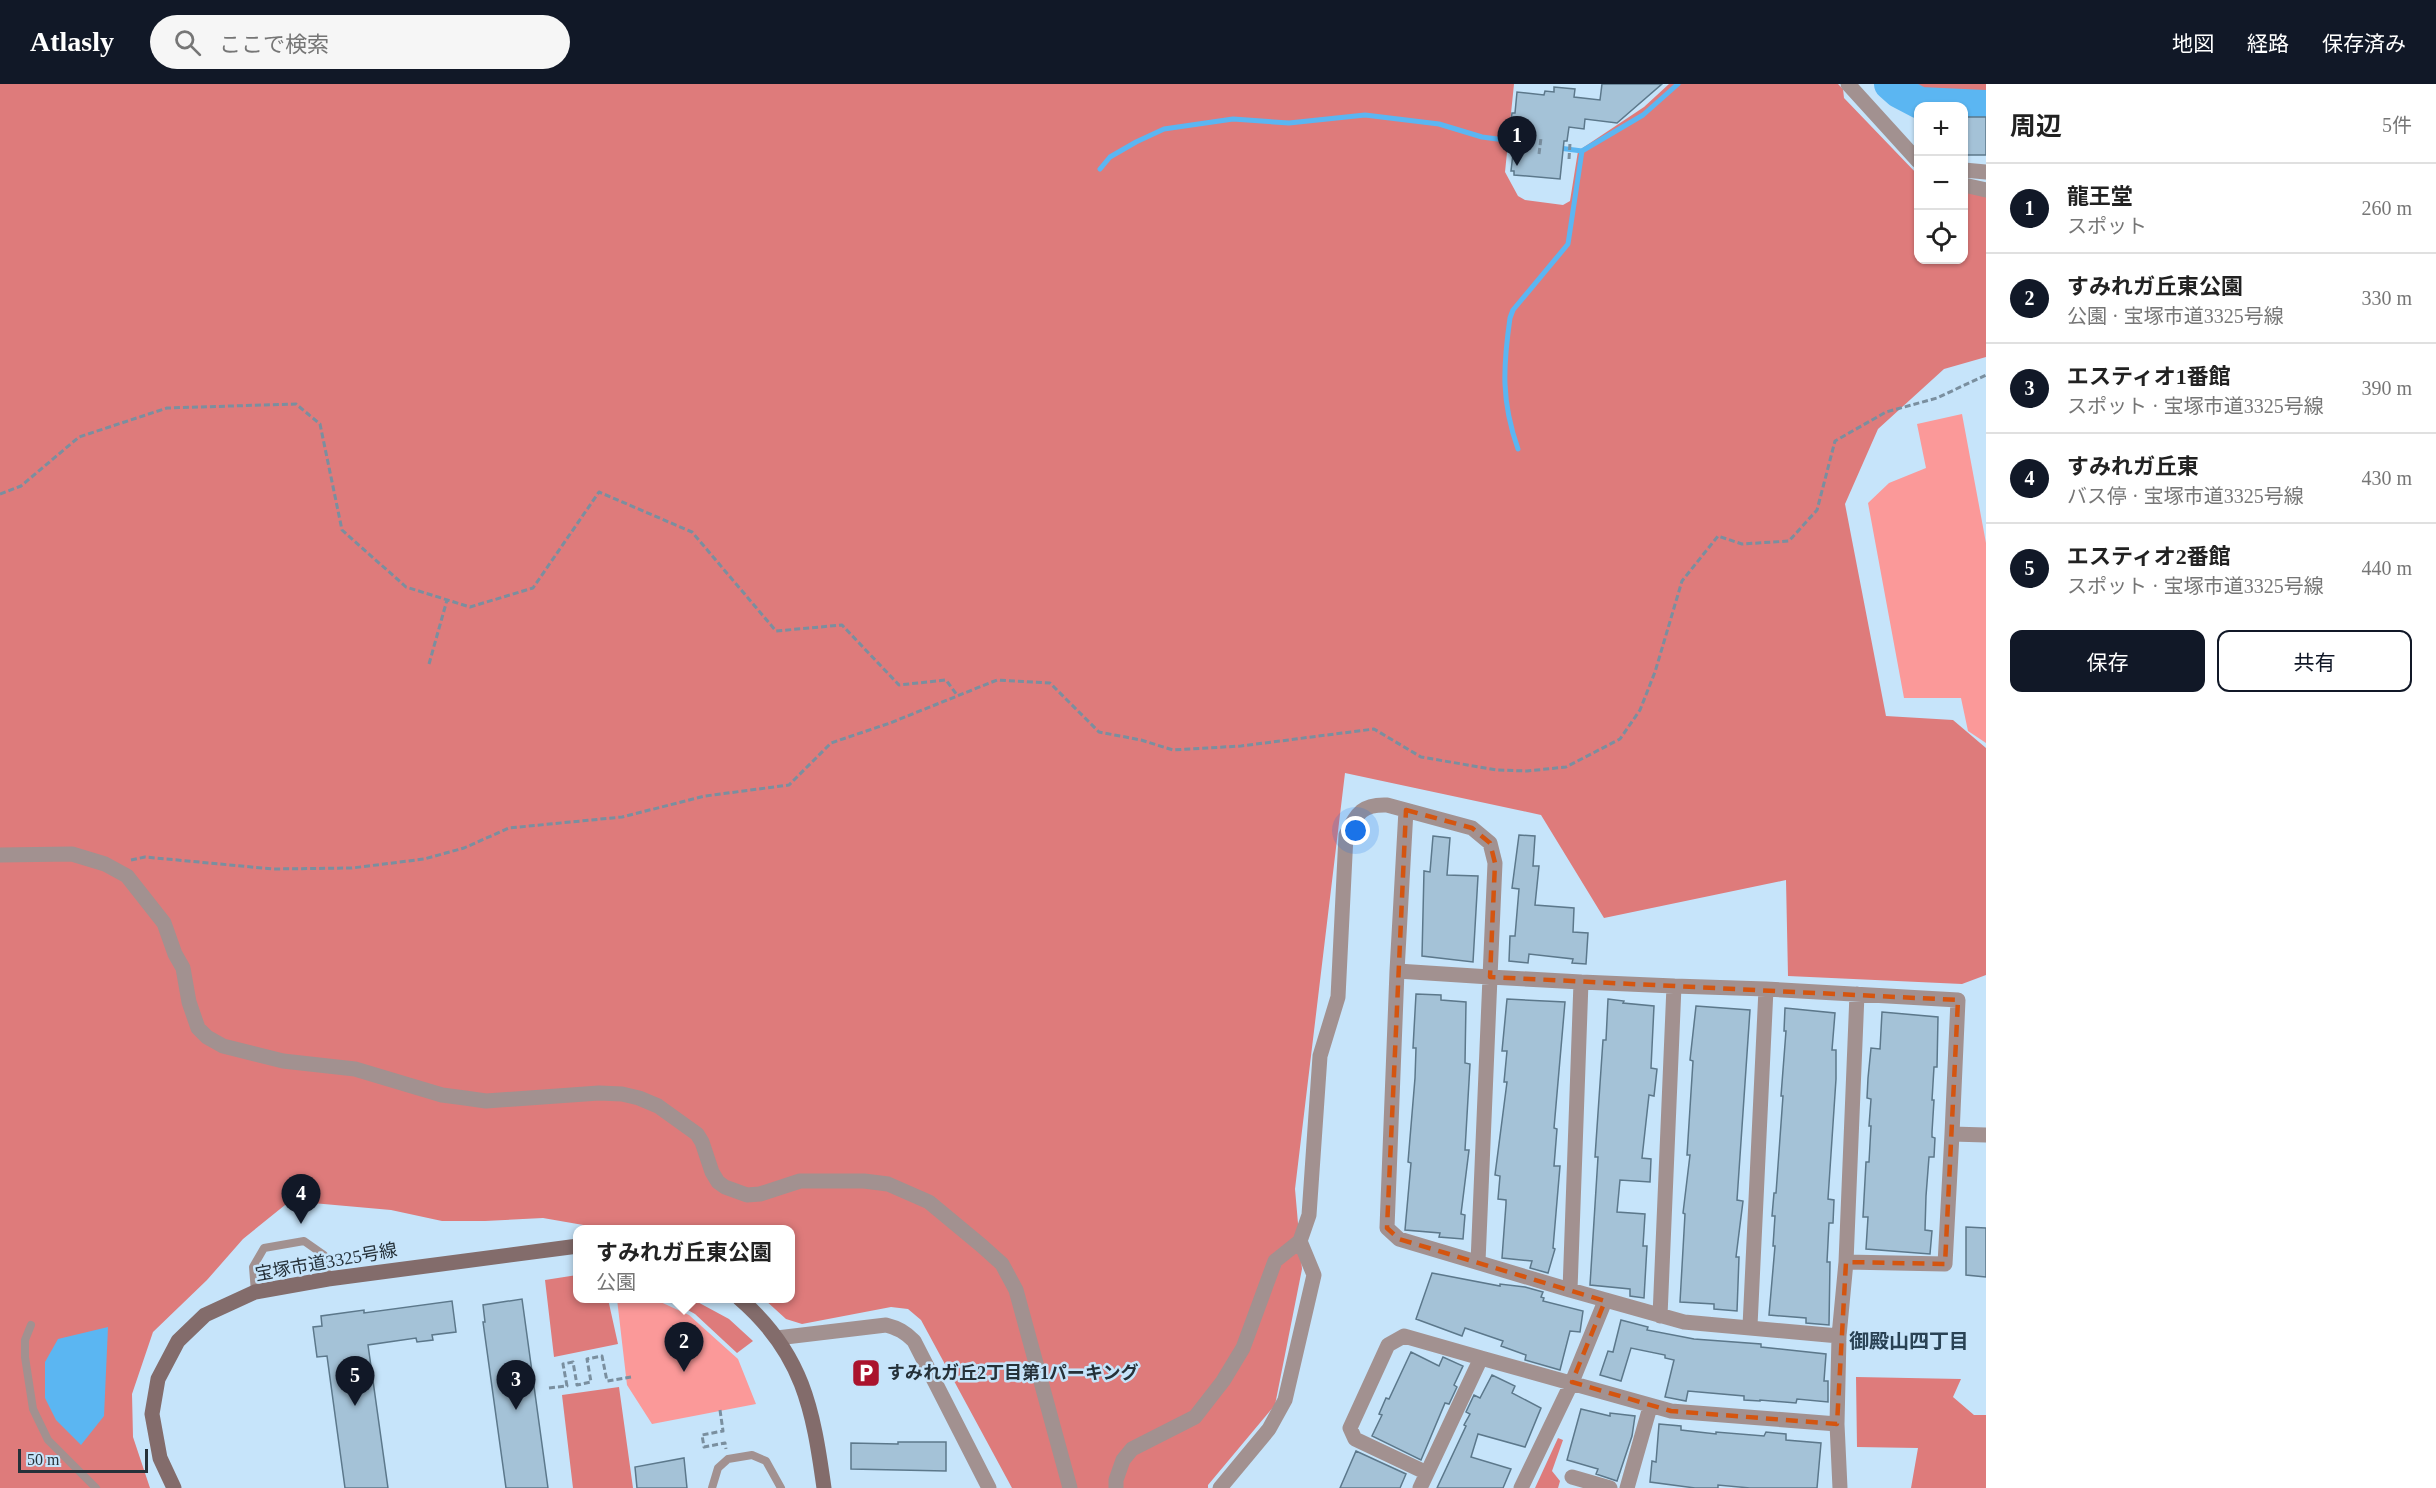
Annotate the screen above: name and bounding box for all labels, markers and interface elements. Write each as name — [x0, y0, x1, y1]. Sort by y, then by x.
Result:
search box — [150, 15, 570, 69]
text: Atlasly — [30, 26, 114, 57]
icon: search — [171, 26, 204, 59]
text: ここで検索 — [219, 32, 329, 57]
text: 地図 — [2172, 32, 2214, 56]
text: 経路 — [2247, 32, 2289, 56]
text: 保存済み — [2322, 32, 2406, 56]
map controls — [1914, 102, 1968, 264]
button: + — [1914, 102, 1968, 156]
text: 周辺 — [2010, 112, 2062, 141]
text: 5件 — [2382, 114, 2412, 136]
pin: 1 — [1498, 116, 1537, 166]
button: − — [1914, 156, 1968, 210]
text: 龍王堂 — [2067, 184, 2133, 209]
text: 1 — [2025, 197, 2035, 219]
text: 260 m — [2361, 197, 2412, 219]
button: locate — [1914, 210, 1968, 264]
text: スポット — [2067, 215, 2147, 237]
text: すみれガ丘東公園 — [2067, 274, 2243, 299]
text: 2 — [2025, 287, 2035, 309]
text: 330 m — [2361, 287, 2412, 309]
text: 公園 · 宝塚市道3325号線 — [2067, 305, 2284, 327]
text: エスティオ1番館 — [2067, 364, 2231, 389]
text: 3 — [2025, 377, 2035, 399]
text: 390 m — [2361, 377, 2412, 399]
text: スポット · 宝塚市道3325号線 — [2067, 395, 2324, 417]
text: すみれガ丘東 — [2067, 454, 2199, 479]
text: 4 — [2025, 467, 2035, 489]
text: 430 m — [2361, 467, 2412, 489]
text: バス停 · 宝塚市道3325号線 — [2067, 485, 2304, 507]
text: エスティオ2番館 — [2067, 544, 2231, 569]
text: 5 — [2025, 557, 2035, 579]
text: 440 m — [2361, 557, 2412, 579]
text: スポット · 宝塚市道3325号線 — [2067, 575, 2324, 597]
button: 保存 — [2010, 630, 2205, 692]
button: 共有 — [2217, 630, 2412, 692]
your location — [1341, 816, 1370, 845]
pin: 4 — [282, 1174, 320, 1224]
popup — [573, 1225, 795, 1303]
street label: 宝塚市道3325号線 — [253, 1240, 399, 1284]
text: すみれガ丘東公園 — [596, 1240, 772, 1265]
text: 公園 — [596, 1271, 636, 1293]
pin: 2 — [664, 1322, 704, 1372]
district label: 御殿山四丁目 — [1849, 1330, 1969, 1352]
pin: 5 — [336, 1356, 374, 1406]
parking icon: すみれガ丘2丁目第1パーキング — [850, 1357, 882, 1389]
pin: 3 — [496, 1360, 536, 1410]
place label: すみれガ丘2丁目第1パーキング — [887, 1363, 1138, 1383]
scale bar — [18, 1446, 148, 1474]
text: 50 m — [27, 1451, 59, 1468]

